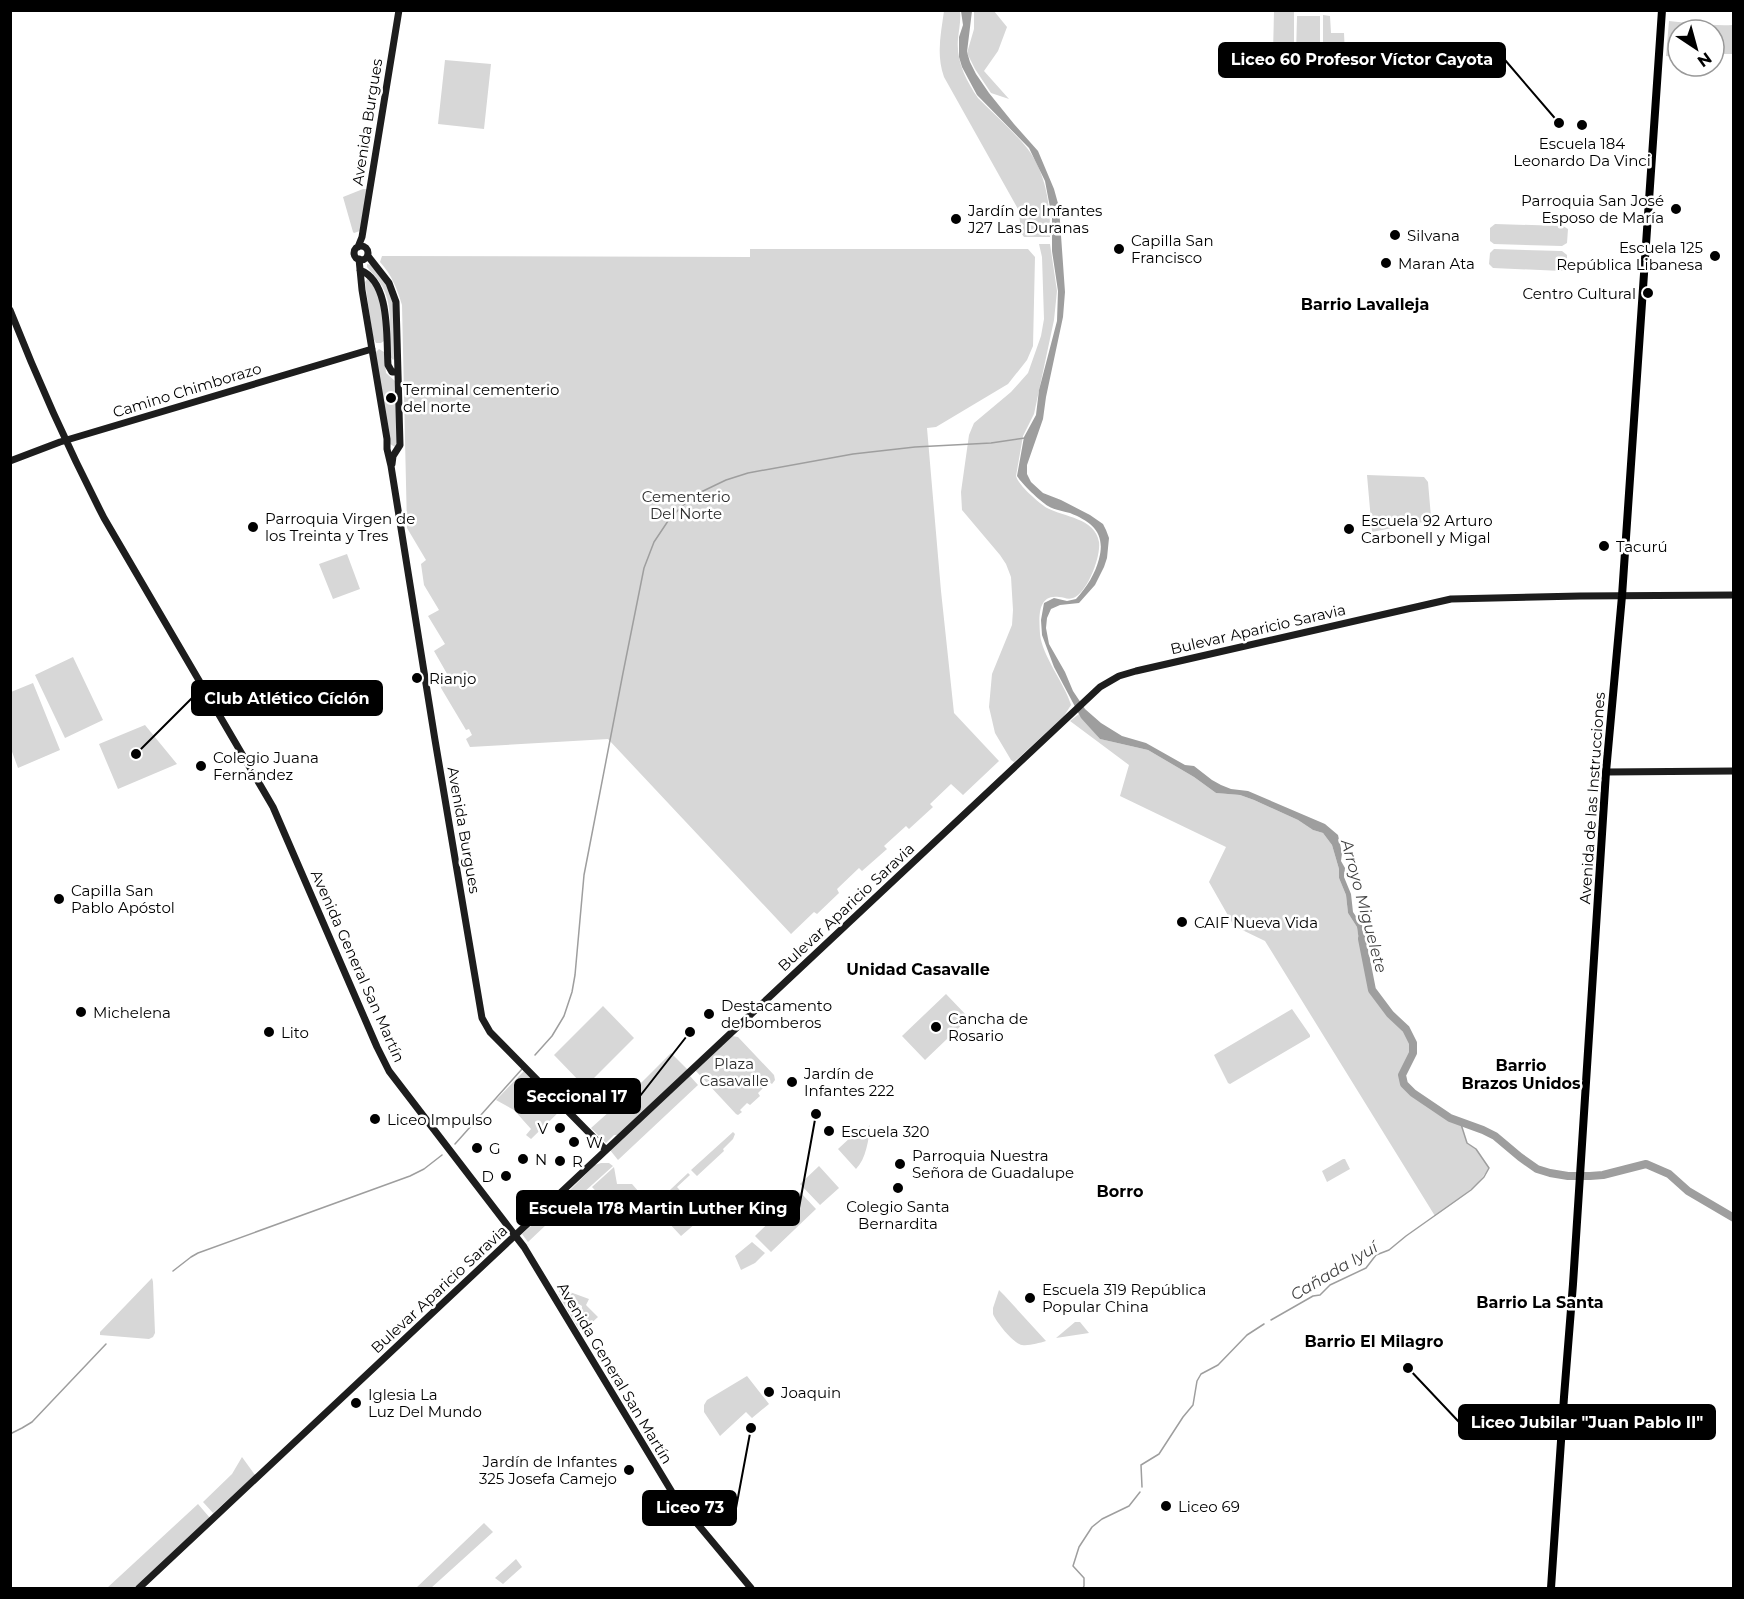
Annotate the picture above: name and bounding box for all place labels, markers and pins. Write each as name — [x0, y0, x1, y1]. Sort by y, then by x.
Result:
callout: Liceo 60 Profesor Víctor Cayota — [1219, 43, 1505, 77]
marker: Escuela 184 Leonardo Da Vinci — [1575, 118, 1589, 132]
place label: Escuela 184 Leonardo Da Vinci — [1513, 134, 1651, 170]
place label: Parroquia San José Esposo de María — [1521, 191, 1664, 227]
place label: Jardín de Infantes J27 Las Duranas — [967, 201, 1102, 237]
marker: Parroquia San José Esposo de María — [1669, 202, 1683, 216]
marker: Jardín de Infantes J27 Las Duranas — [949, 212, 963, 226]
place label: Silvana — [1407, 226, 1460, 245]
marker: Silvana — [1388, 228, 1402, 242]
place label: Capilla San Francisco — [1131, 231, 1214, 267]
place label: Escuela 125 República Libanesa — [1556, 238, 1703, 274]
marker: Capilla San Francisco — [1112, 242, 1126, 256]
marker: Escuela 125 República Libanesa — [1708, 249, 1722, 263]
place label: Maran Ata — [1398, 254, 1475, 273]
marker: Maran Ata — [1379, 256, 1393, 270]
place label: Centro Cultural — [1522, 284, 1636, 303]
marker: Centro Cultural — [1641, 286, 1655, 300]
place label: Terminal cementerio del norte — [403, 380, 559, 416]
marker: Terminal cementerio del norte — [384, 391, 398, 405]
place label: Parroquia Virgen de los Treinta y Tres — [265, 509, 415, 545]
place label: Escuela 92 Arturo Carbonell y Migal — [1361, 511, 1493, 547]
marker: Parroquia Virgen de los Treinta y Tres — [246, 520, 260, 534]
marker: Escuela 92 Arturo Carbonell y Migal — [1342, 522, 1356, 536]
place label: Tacurú — [1616, 537, 1668, 556]
marker: Tacurú — [1597, 539, 1611, 553]
place label: Rianjo — [429, 669, 476, 688]
marker: Rianjo — [410, 671, 424, 685]
callout: Club Atlético Cíclón — [192, 681, 382, 715]
place label: Colegio Juana Fernández — [213, 748, 319, 784]
marker: Colegio Juana Fernández — [194, 759, 208, 773]
place label: Capilla San Pablo Apóstol — [71, 881, 175, 917]
marker: Capilla San Pablo Apóstol — [52, 892, 66, 906]
place label: CAIF Nueva Vida — [1194, 913, 1318, 932]
marker: CAIF Nueva Vida — [1175, 915, 1189, 929]
place label: Destacamento de bomberos — [721, 996, 832, 1032]
place label: Michelena — [93, 1003, 171, 1022]
marker: Michelena — [74, 1005, 88, 1019]
marker: Destacamento de bomberos — [702, 1007, 716, 1021]
place label: Cancha de Rosario — [948, 1009, 1028, 1045]
marker: Cancha de Rosario — [929, 1020, 943, 1034]
place label: Lito — [281, 1023, 309, 1042]
marker: Lito — [262, 1025, 276, 1039]
place label: Jardín de Infantes 222 — [803, 1064, 894, 1100]
marker: Jardín de Infantes 222 — [785, 1075, 799, 1089]
callout: Seccional 17 — [515, 1079, 640, 1113]
place label: Liceo Impulso — [387, 1110, 492, 1129]
marker: Liceo Impulso — [368, 1112, 382, 1126]
place label: V — [538, 1119, 549, 1138]
marker: V — [553, 1121, 567, 1135]
place label: Escuela 320 — [841, 1122, 930, 1141]
marker: Escuela 320 — [822, 1124, 836, 1138]
place label: W — [586, 1133, 603, 1152]
marker: W — [567, 1135, 581, 1149]
place label: G — [489, 1139, 501, 1158]
marker: G — [470, 1141, 484, 1155]
place label: Parroquia Nuestra Señora de Guadalupe — [912, 1146, 1074, 1182]
place label: N — [535, 1150, 547, 1169]
marker: N — [516, 1152, 530, 1166]
place label: R — [572, 1152, 583, 1171]
marker: R — [553, 1154, 567, 1168]
marker: Parroquia Nuestra Señora de Guadalupe — [893, 1157, 907, 1171]
place label: D — [482, 1167, 494, 1186]
marker: D — [499, 1169, 513, 1183]
marker: Colegio Santa Bernardita — [891, 1181, 905, 1195]
callout: Escuela 178 Martin Luther King — [517, 1191, 799, 1225]
place label: Colegio Santa Bernardita — [846, 1197, 950, 1233]
place label: Escuela 319 República Popular China — [1042, 1280, 1206, 1316]
marker: Escuela 319 República Popular China — [1023, 1291, 1037, 1305]
place label: Joaquin — [780, 1383, 841, 1402]
place label: Iglesia La Luz Del Mundo — [368, 1385, 482, 1421]
marker: Joaquin — [762, 1385, 776, 1399]
marker: Iglesia La Luz Del Mundo — [349, 1396, 363, 1410]
callout: Liceo Jubilar "Juan Pablo II" — [1459, 1405, 1715, 1439]
place label: Jardín de Infantes 325 Josefa Camejo — [479, 1452, 617, 1488]
marker: Jardín de Infantes 325 Josefa Camejo — [622, 1463, 636, 1477]
callout: Liceo 73 — [643, 1491, 736, 1525]
place label: Liceo 69 — [1178, 1497, 1240, 1516]
marker: Liceo 69 — [1159, 1499, 1173, 1513]

